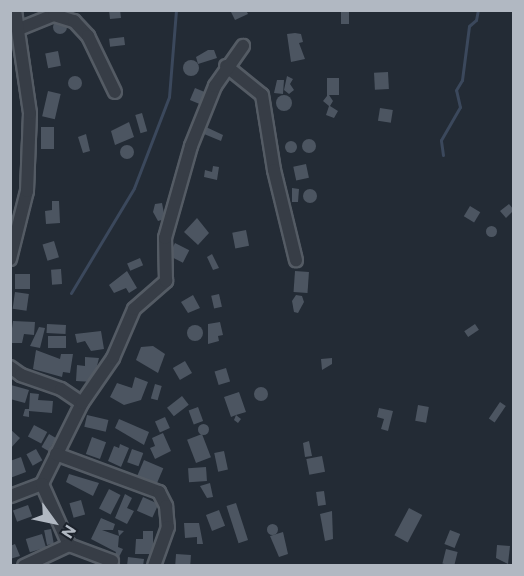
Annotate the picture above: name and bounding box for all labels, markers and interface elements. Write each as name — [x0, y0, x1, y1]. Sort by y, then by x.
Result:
north arrow — [24, 492, 84, 552]
text: N — [58, 522, 81, 542]

